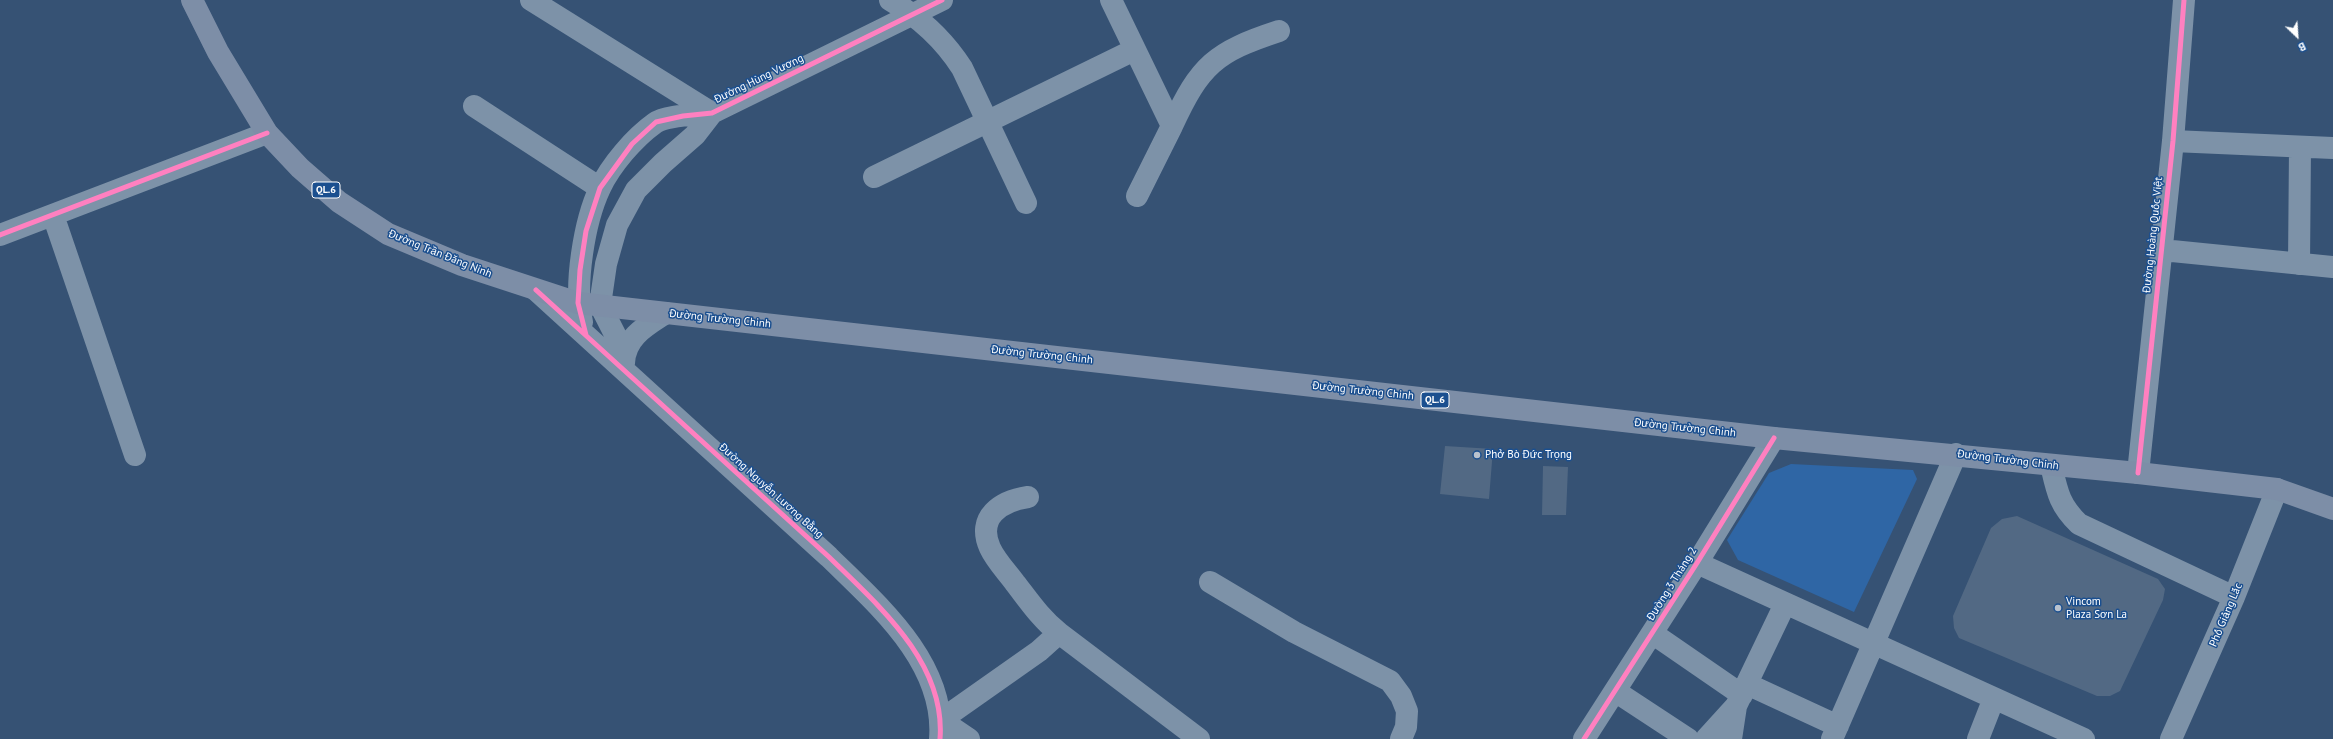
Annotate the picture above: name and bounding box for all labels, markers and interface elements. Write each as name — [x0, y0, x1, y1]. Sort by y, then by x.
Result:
north arrow — [2277, 16, 2317, 56]
text: B — [2296, 39, 2308, 55]
street label: Đường Hùng Vương — [712, 52, 806, 106]
street label: Đường Hoàng Quốc Việt — [2140, 176, 2166, 294]
road number: QL.6 — [312, 182, 340, 198]
street label: Đường Trần Đăng Ninh — [386, 227, 494, 281]
street label: Đường Trường Chinh — [669, 307, 771, 331]
street label: Đường Trường Chinh — [991, 343, 1093, 367]
street label: Đường Trường Chinh — [1312, 379, 1414, 403]
road number: QL.6 — [1421, 392, 1449, 408]
street label: Đường Trường Chinh — [1634, 416, 1736, 440]
street label: Đường Nguyễn Lương Bằng — [716, 441, 826, 541]
street label: Đường Trường Chinh — [1957, 447, 2059, 473]
place label: Phở Bò Đức Trọng — [1485, 448, 1572, 462]
marker: Phở Bò Đức Trọng — [1472, 450, 1482, 460]
street label: Đường 3 Tháng 2 — [1644, 545, 1700, 623]
street label: Phố Giảng Lắc — [2207, 581, 2245, 649]
place label: Vincom Plaza Sơn La — [2066, 595, 2127, 621]
marker: Vincom Plaza Sơn La — [2053, 603, 2063, 613]

